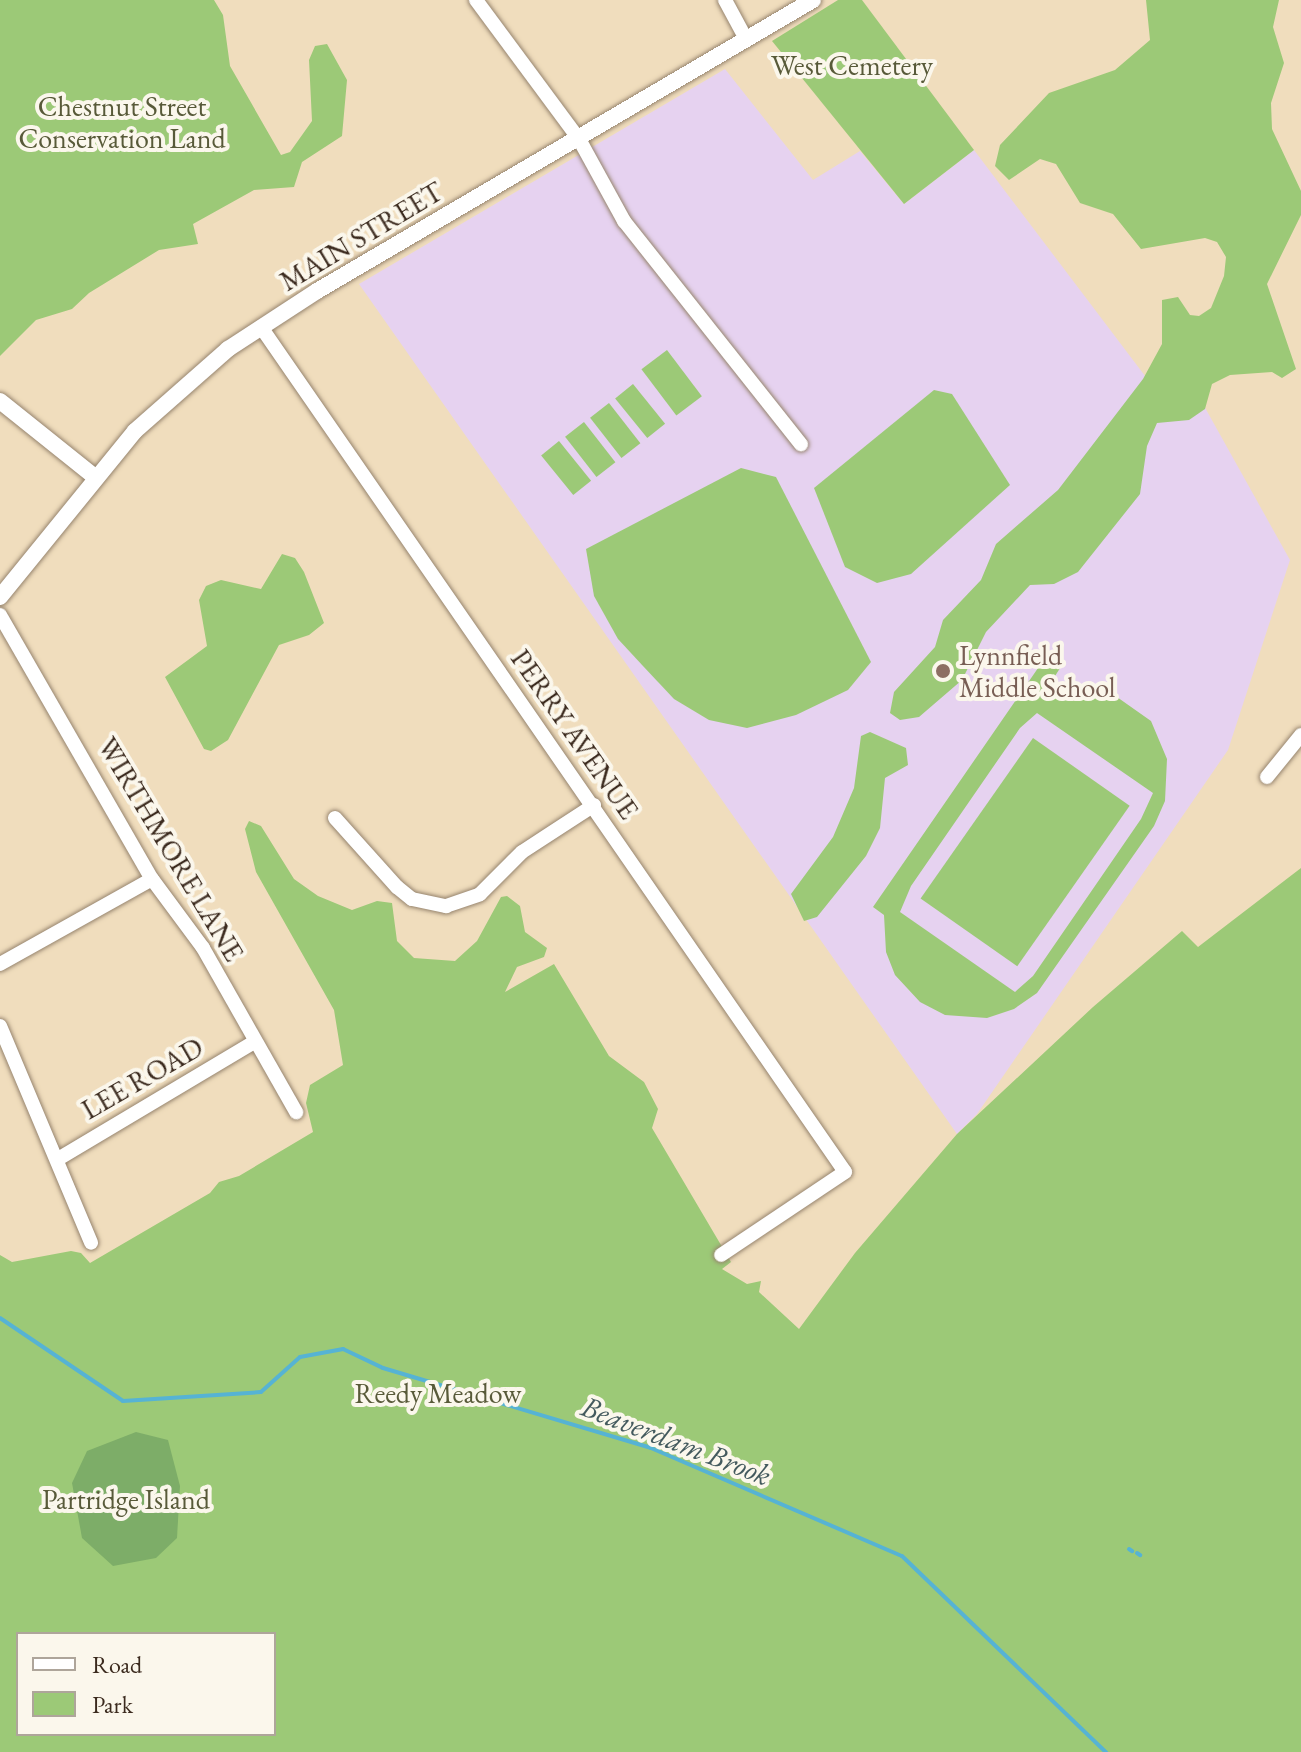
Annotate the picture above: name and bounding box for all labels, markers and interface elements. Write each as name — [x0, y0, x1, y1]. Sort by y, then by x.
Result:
park label: West Cemetery — [771, 48, 933, 82]
park label: Chestnut Street Conservation Land — [18, 89, 226, 155]
street label: MAIN STREET — [273, 174, 449, 298]
place label: Lynnfield Middle School — [959, 638, 1116, 704]
street label: PERRY AVENUE — [504, 643, 646, 825]
marker: Lynnfield Middle School — [934, 662, 952, 680]
street label: WIRTHMORE LANE — [91, 731, 251, 967]
street label: LEE ROAD — [75, 1030, 209, 1126]
park label: Reedy Meadow — [355, 1376, 521, 1410]
water label: Beaverdam Brook — [576, 1388, 776, 1494]
park label: Partridge Island — [42, 1482, 210, 1516]
legend — [16, 1632, 276, 1736]
text: Road — [92, 1649, 142, 1680]
text: Park — [92, 1689, 133, 1720]

